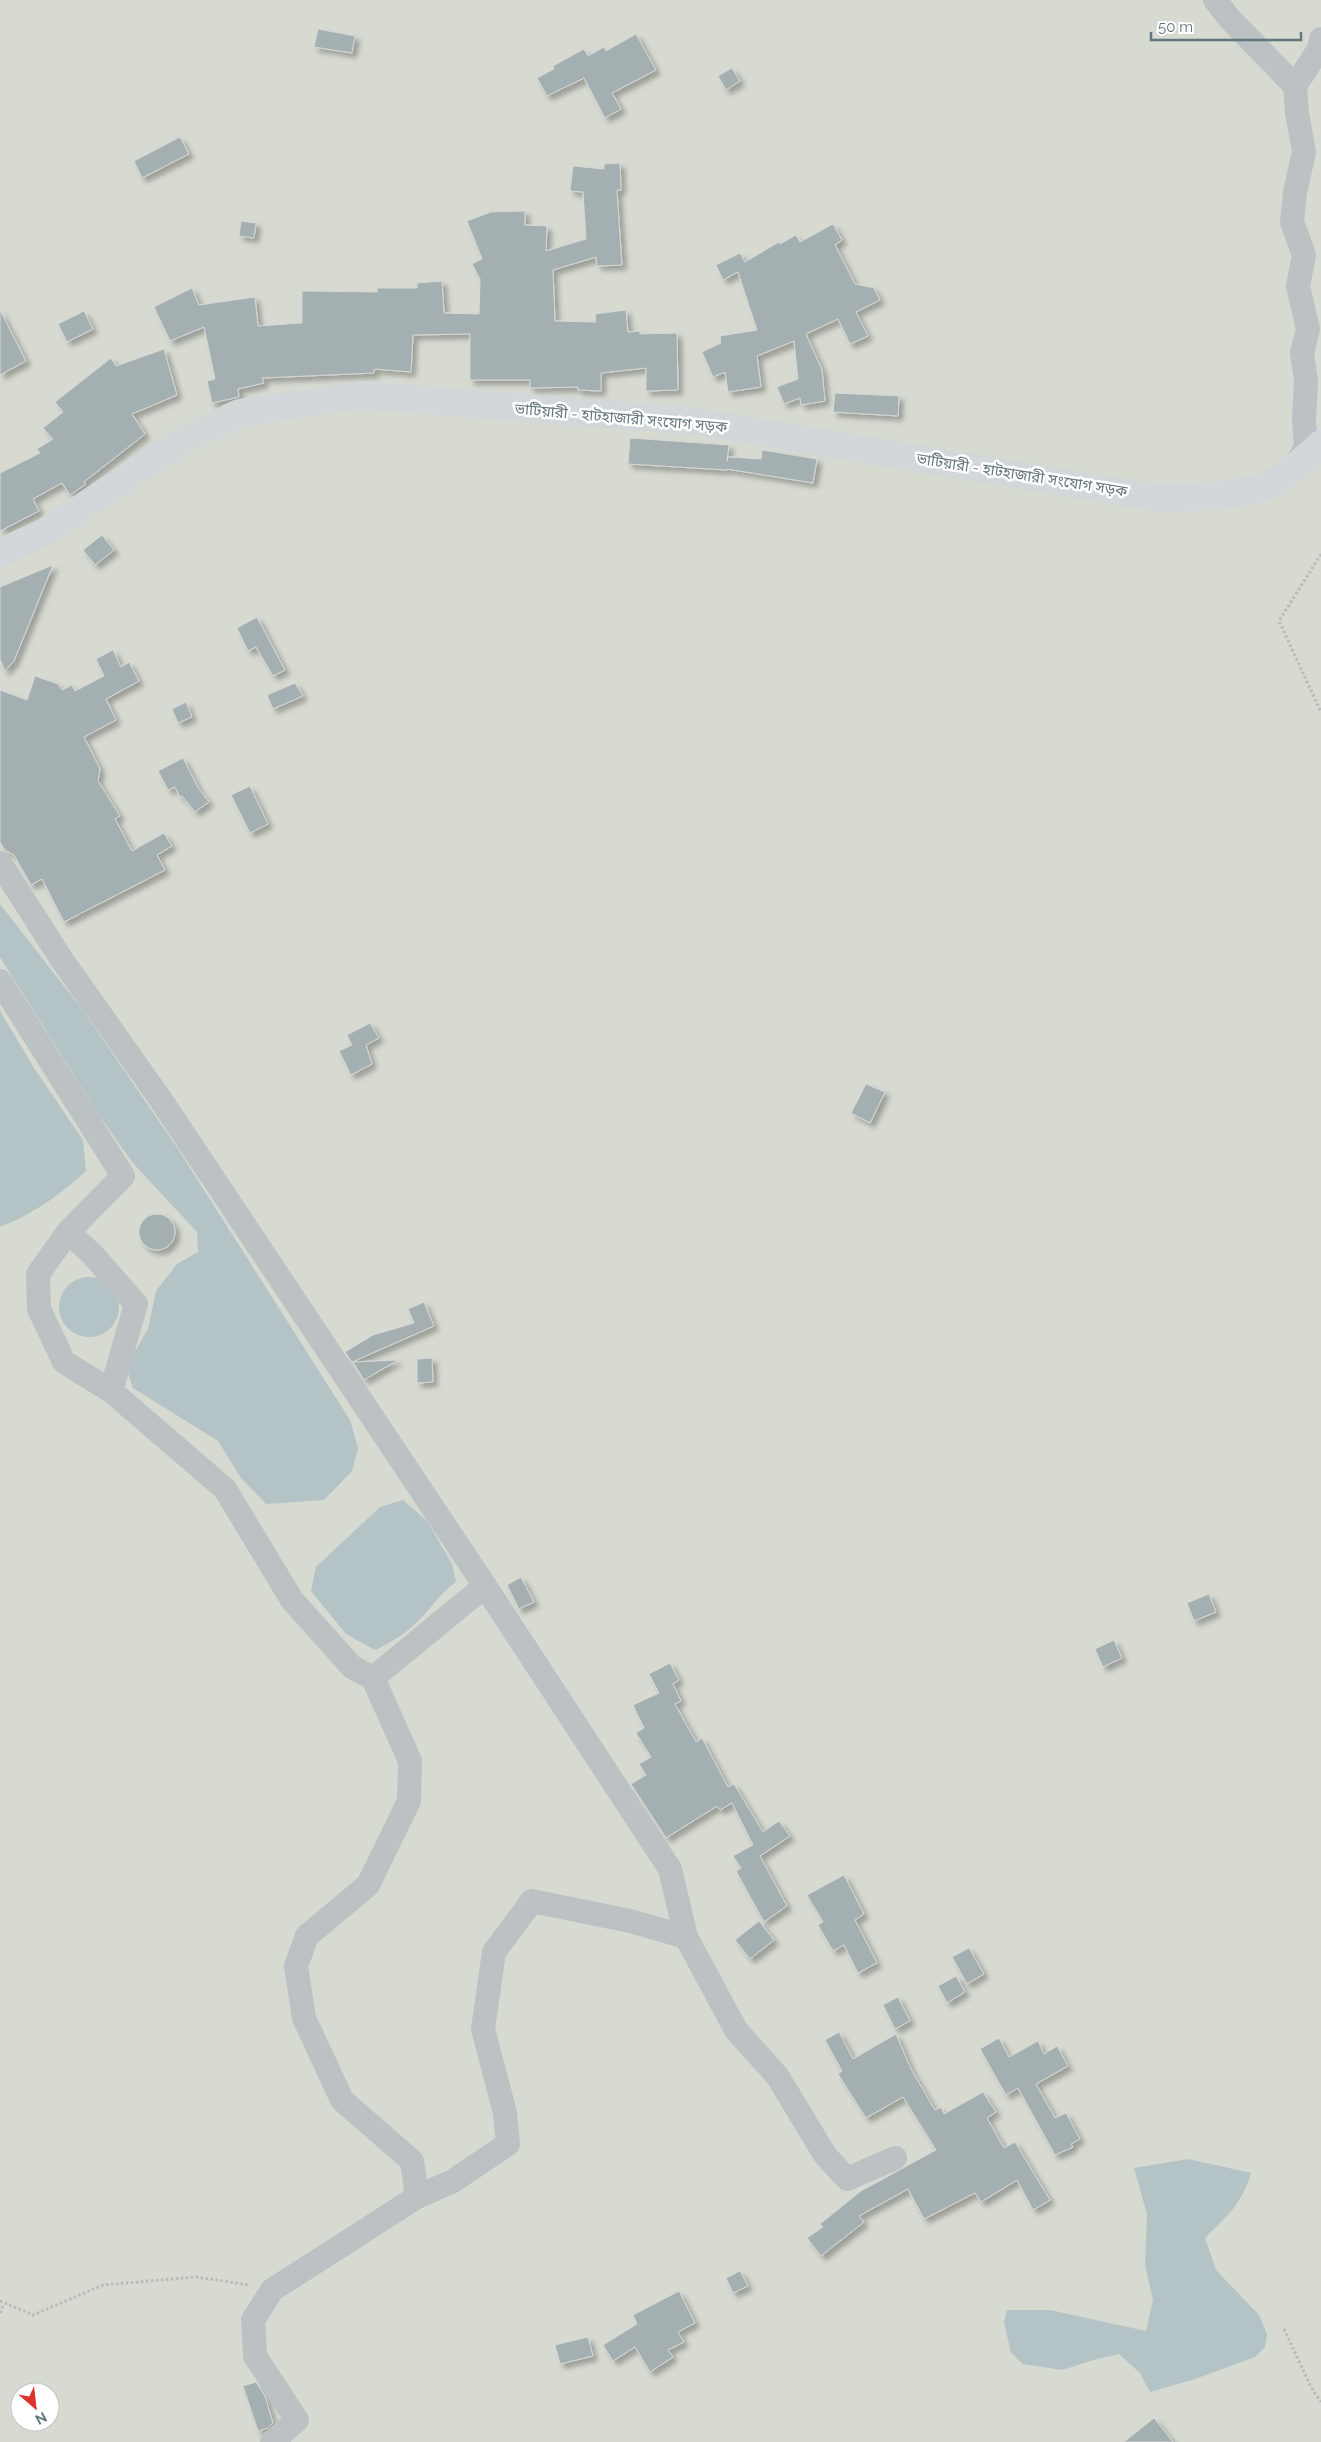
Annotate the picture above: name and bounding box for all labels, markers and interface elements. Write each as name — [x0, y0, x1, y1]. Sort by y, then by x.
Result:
scale bar — [1151, 10, 1301, 42]
text: 50 m — [1158, 18, 1193, 36]
street label: ভাটিয়ারী - হাটহাজারী সংযোগ সড়ক — [513, 400, 729, 436]
street label: ভাটিয়ারী - হাটহাজারী সংযোগ সড়ক — [914, 449, 1130, 501]
north arrow — [10, 2382, 60, 2432]
text: N — [33, 2409, 50, 2428]

